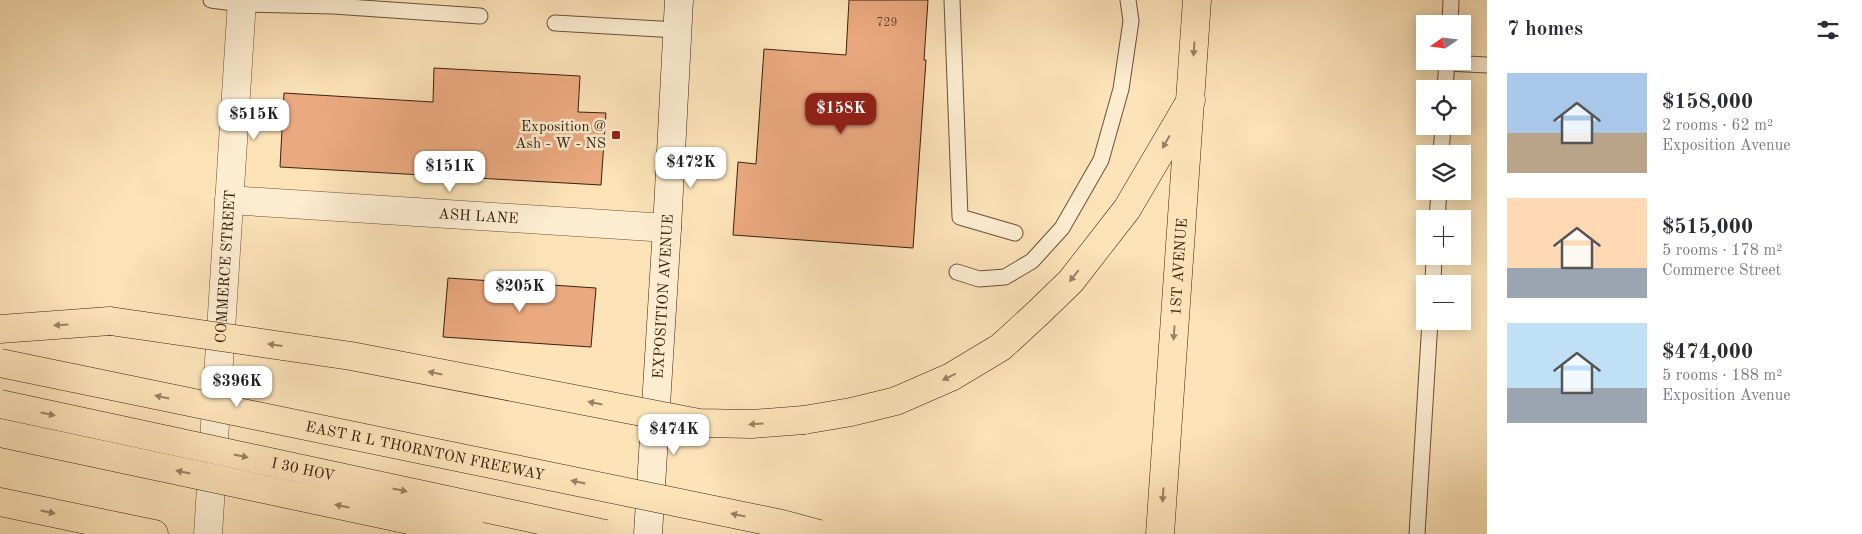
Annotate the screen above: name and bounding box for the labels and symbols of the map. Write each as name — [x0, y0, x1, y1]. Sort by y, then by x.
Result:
north arrow — [1416, 15, 1471, 70]
house number: 729 — [877, 17, 897, 29]
one-way arrow — [1190, 41, 1198, 57]
pin: $158K — [806, 92, 876, 135]
pin: $515K — [219, 98, 289, 141]
place label: Exposition @ Ash - W - NS — [515, 120, 606, 152]
marker: Exposition @ Ash - W - NS — [610, 129, 622, 141]
one-way arrow — [1162, 135, 1170, 149]
pin: $472K — [656, 146, 726, 189]
pin: $151K — [415, 150, 485, 193]
street label: COMMERCE STREET — [214, 189, 239, 344]
street label: ASH LANE — [438, 207, 519, 227]
street label: EXPOSITION AVENUE — [652, 214, 677, 379]
street label: 1ST AVENUE — [1169, 218, 1191, 316]
one-way arrow — [1069, 269, 1080, 282]
pin: $205K — [485, 270, 555, 313]
one-way arrow — [53, 321, 69, 329]
one-way arrow — [1170, 325, 1178, 341]
one-way arrow — [267, 341, 283, 349]
pin: $396K — [202, 366, 272, 408]
one-way arrow — [427, 368, 443, 376]
one-way arrow — [942, 373, 956, 381]
one-way arrow — [154, 392, 170, 400]
one-way arrow — [587, 399, 603, 407]
one-way arrow — [40, 410, 55, 418]
pin: $474K — [639, 414, 709, 456]
street label: EAST R L THORNTON FREEWAY — [304, 420, 546, 484]
one-way arrow — [747, 420, 763, 428]
one-way arrow — [233, 452, 249, 460]
street label: I 30 HOV — [270, 456, 336, 485]
one-way arrow — [175, 468, 190, 476]
one-way arrow — [571, 478, 586, 486]
one-way arrow — [392, 486, 408, 494]
one-way arrow — [1159, 487, 1167, 503]
one-way arrow — [334, 502, 349, 510]
one-way arrow — [40, 508, 55, 516]
one-way arrow — [729, 510, 745, 518]

